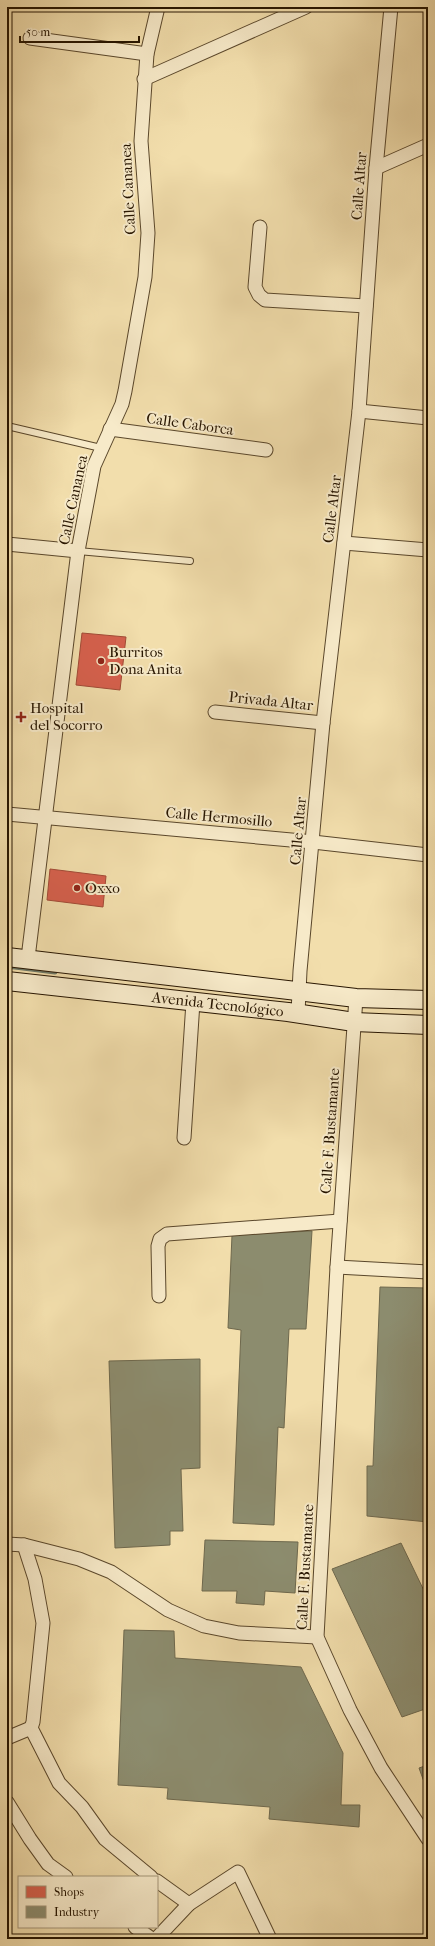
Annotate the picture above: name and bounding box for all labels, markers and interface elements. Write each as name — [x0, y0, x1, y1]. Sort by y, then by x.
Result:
scale bar — [20, 18, 139, 44]
text: 50 m — [26, 25, 50, 39]
street label: Calle Cananea — [117, 142, 139, 235]
street label: Calle Altar — [348, 151, 370, 221]
street label: Calle Caborca — [145, 409, 236, 439]
street label: Calle Cananea — [55, 452, 92, 547]
street label: Calle Altar — [319, 473, 345, 544]
place label: Burritos Dona Anita — [109, 643, 183, 678]
marker: Burritos Dona Anita — [96, 656, 106, 666]
street label: Privada Altar — [228, 688, 315, 714]
place label: Hospital del Socorro — [30, 699, 103, 734]
marker: Hospital del Socorro — [15, 711, 27, 723]
street label: Calle Altar — [286, 796, 310, 866]
street label: Calle Hermosillo — [165, 803, 274, 831]
place label: Oxxo — [85, 879, 120, 897]
marker: Oxxo — [72, 883, 82, 893]
street label: Avenida Tecnológico — [150, 988, 285, 1021]
street label: Calle F. Bustamante — [317, 1067, 343, 1195]
street label: Calle F. Bustamante — [293, 1503, 317, 1630]
legend — [18, 1876, 158, 1928]
text: Shops — [54, 1885, 84, 1899]
text: Industry — [54, 1905, 100, 1919]

